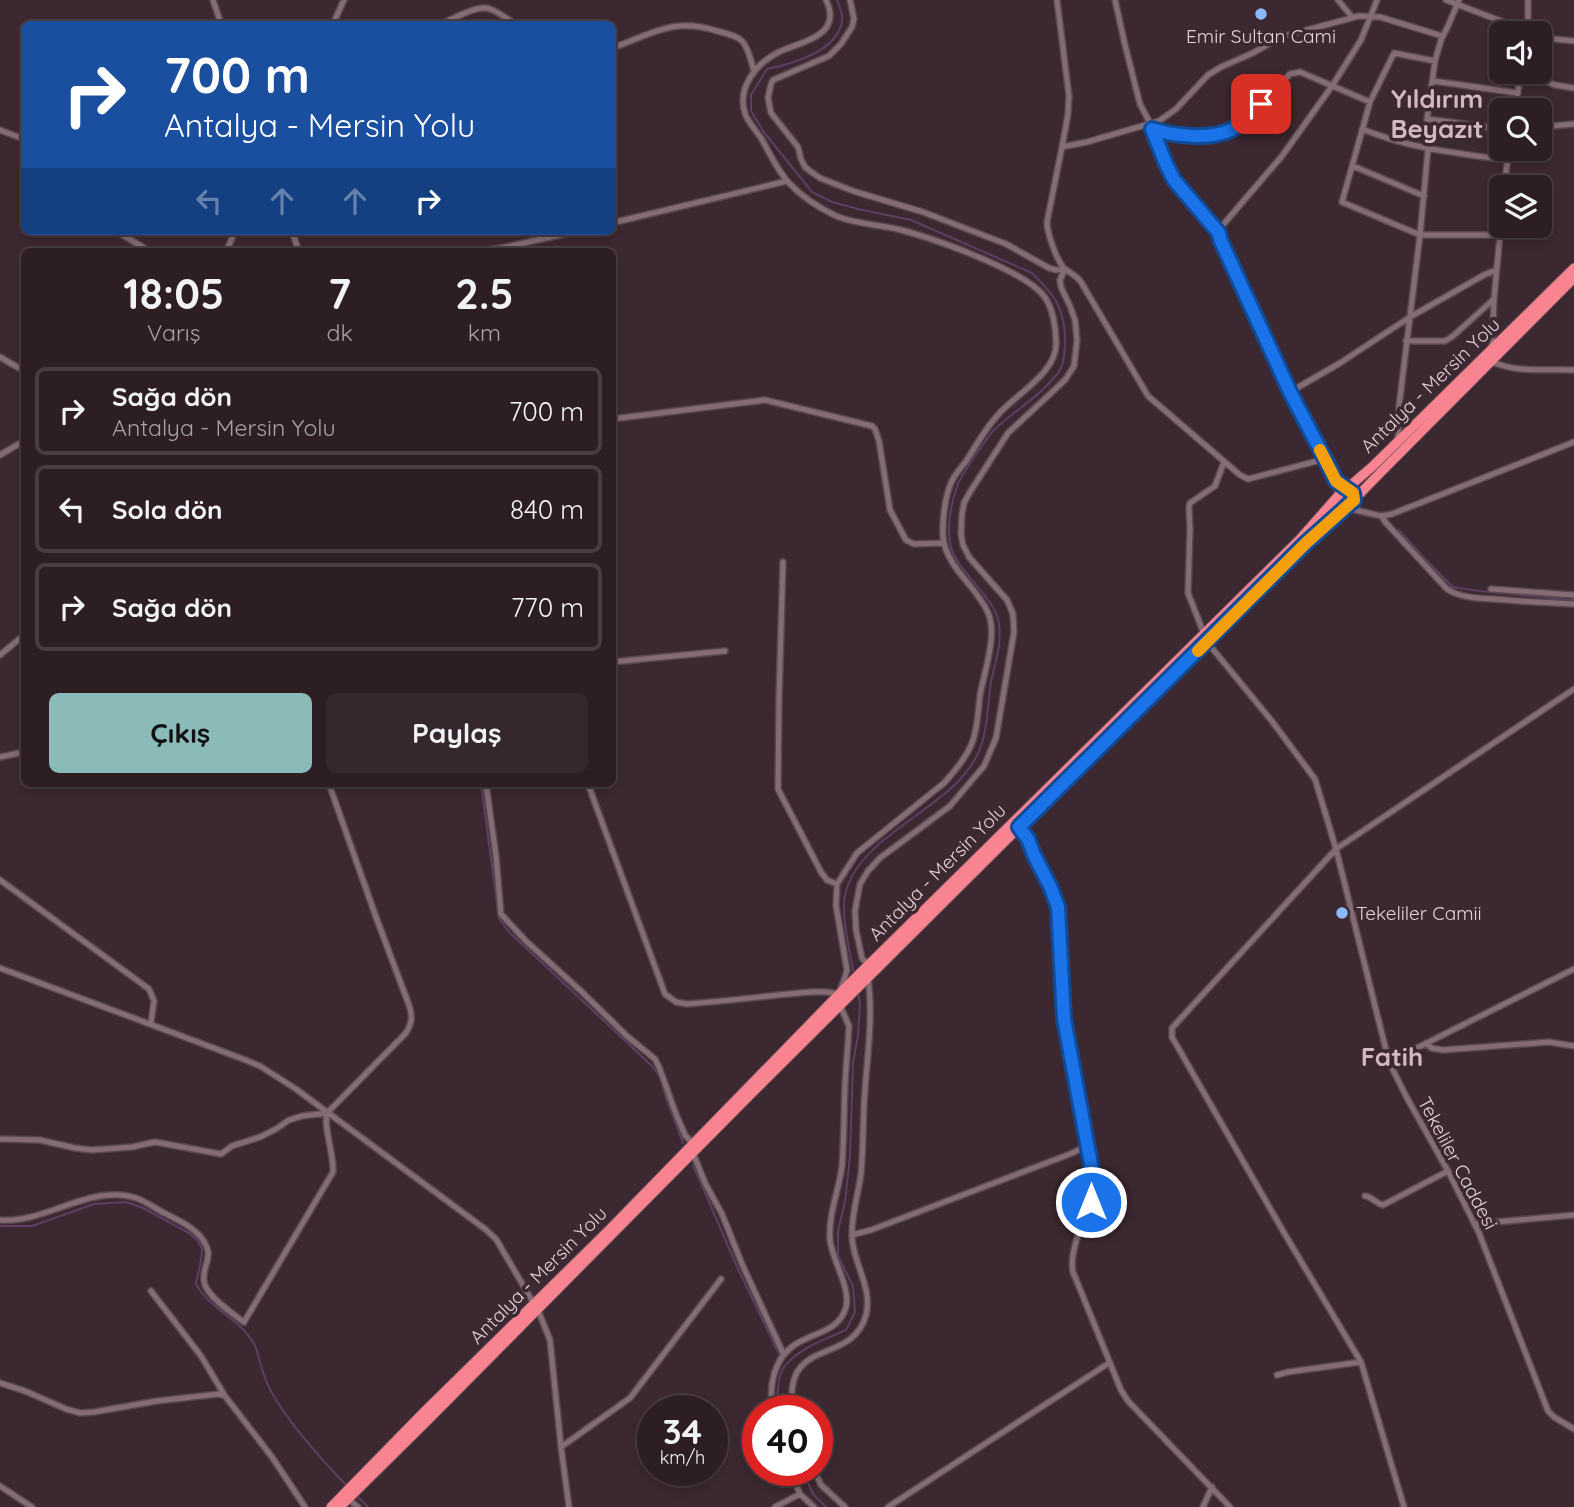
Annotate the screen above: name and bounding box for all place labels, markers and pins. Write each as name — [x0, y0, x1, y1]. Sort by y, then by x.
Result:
marker: Emir Sultan Cami — [1253, 6, 1269, 22]
place label: Emir Sultan Cami — [1186, 24, 1336, 48]
pin — [1231, 74, 1291, 134]
place label: Tekeliler Camii — [1356, 901, 1482, 925]
marker: Tekeliler Camii — [1334, 905, 1350, 921]

